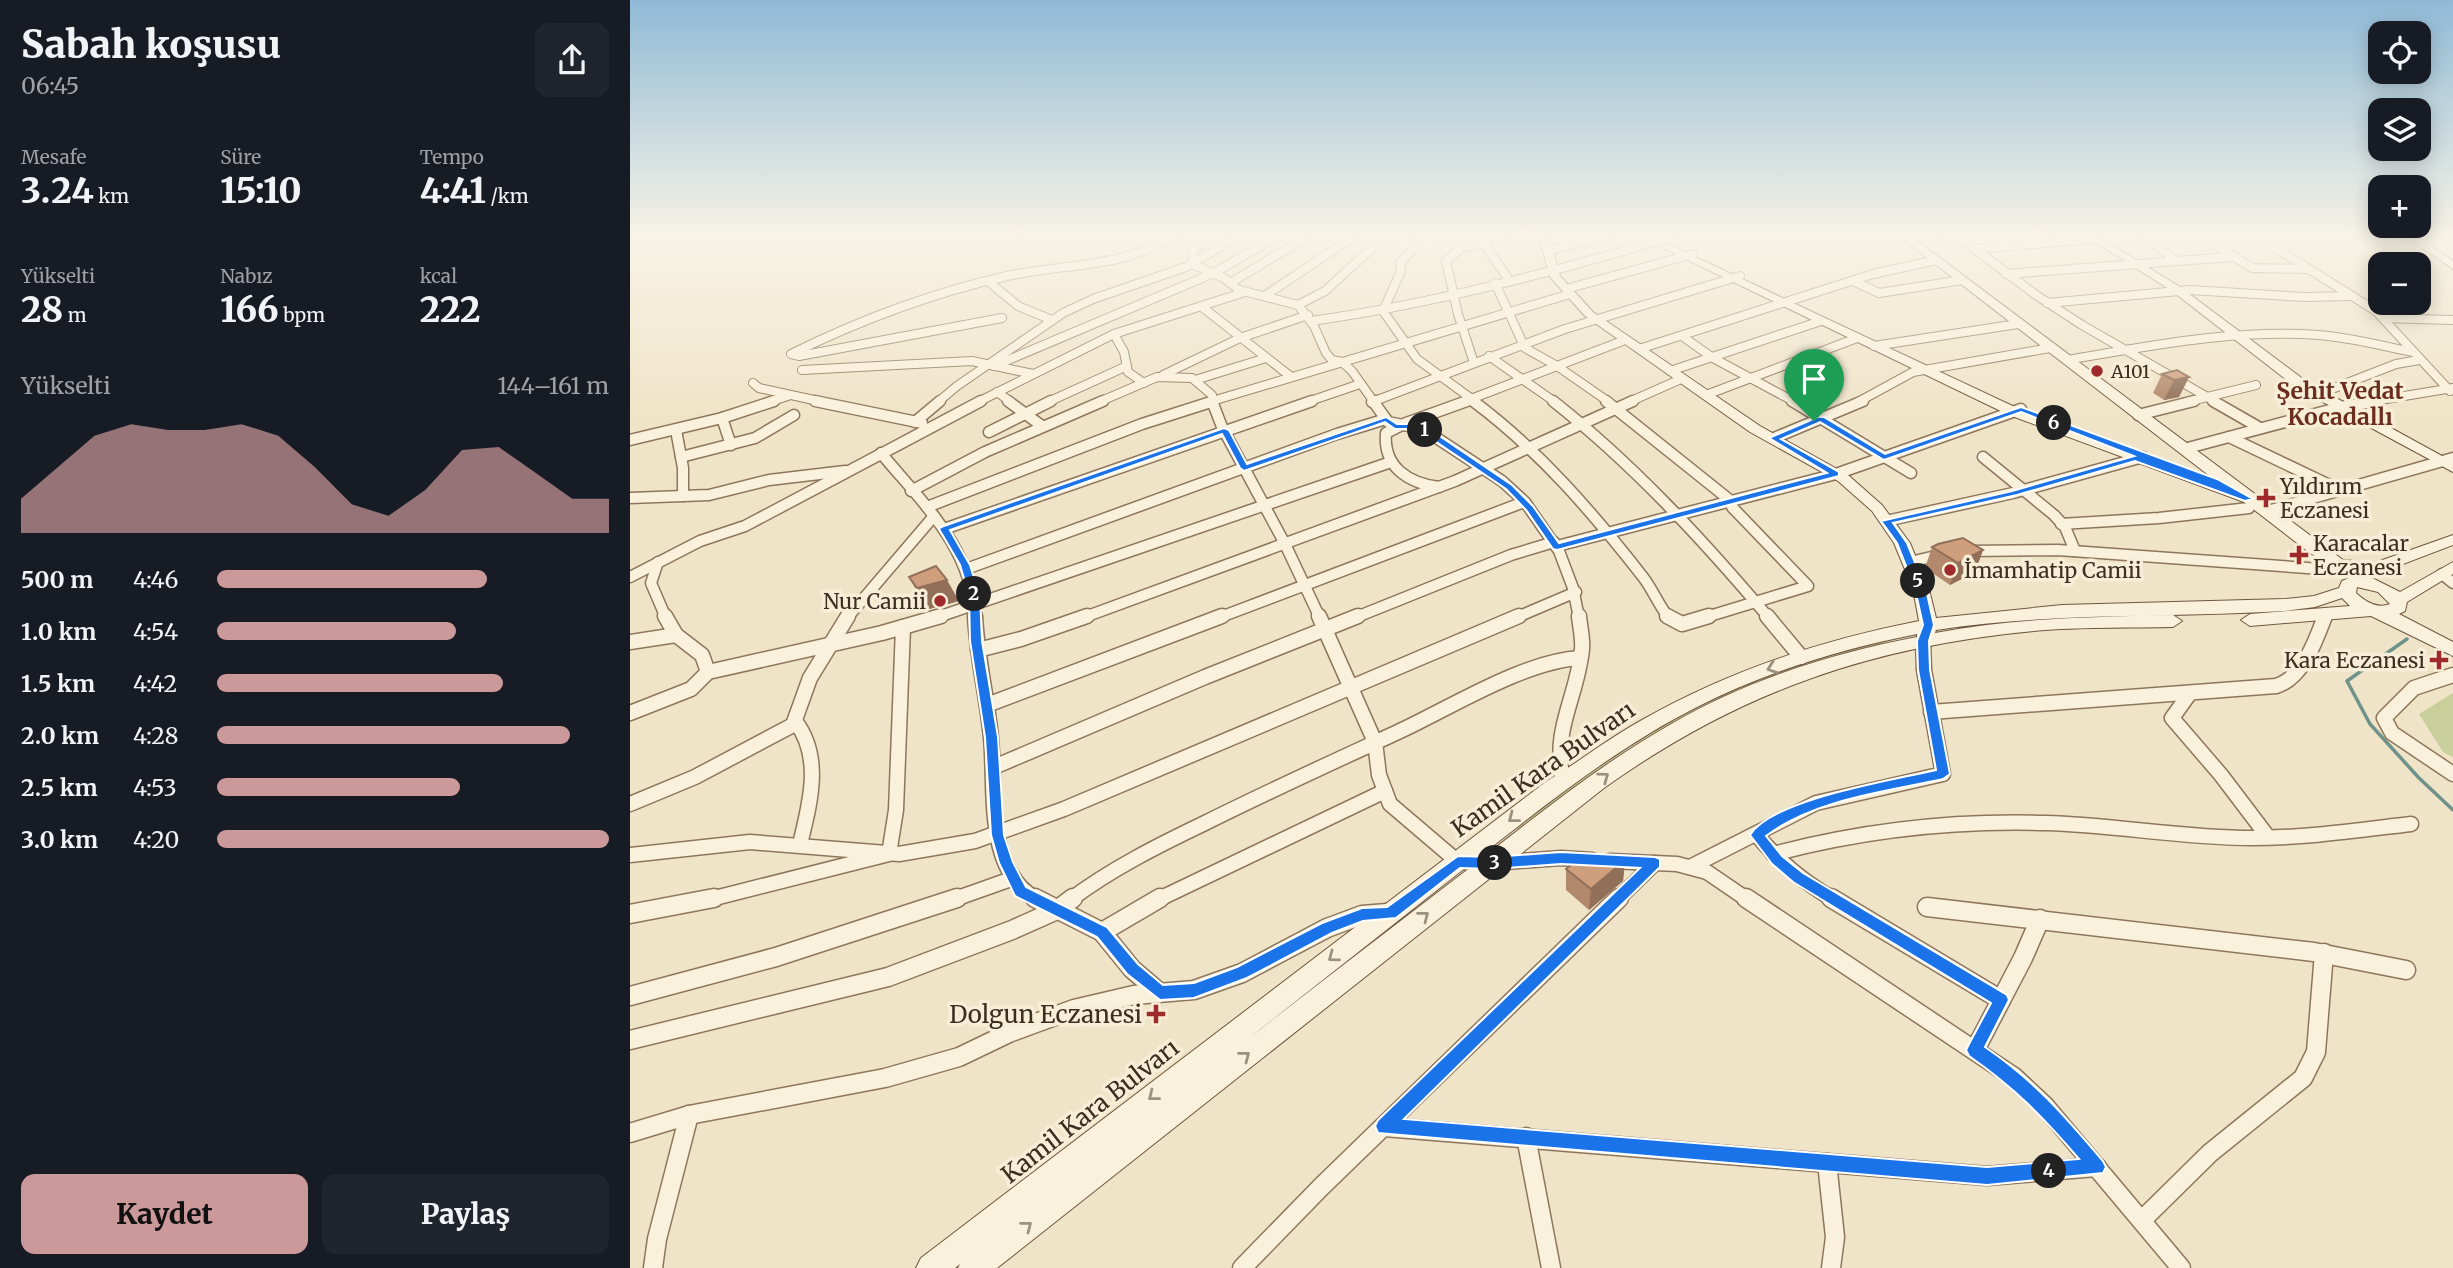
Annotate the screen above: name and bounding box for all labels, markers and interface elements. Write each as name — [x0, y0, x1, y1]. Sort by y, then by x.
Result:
text: Sabah koşusu — [21, 21, 281, 68]
map controls — [2368, 21, 2431, 315]
button: locate — [2368, 21, 2431, 84]
button: share — [535, 23, 609, 97]
text: 06:45 — [21, 71, 79, 100]
button: layers — [2368, 98, 2431, 161]
text: Mesafe — [21, 145, 87, 169]
text: Süre — [220, 145, 261, 169]
text: Tempo — [420, 145, 484, 169]
text: 3.24 — [21, 169, 94, 213]
text: 15:10 — [220, 169, 302, 213]
text: 4:41 — [420, 169, 486, 213]
button: + — [2368, 175, 2431, 238]
text: km — [94, 184, 129, 208]
text: /km — [486, 184, 529, 208]
button: − — [2368, 252, 2431, 315]
text: Yükselti — [21, 264, 95, 288]
text: Nabız — [220, 264, 273, 288]
text: kcal — [420, 264, 457, 288]
text: 28 — [21, 288, 63, 332]
text: 166 — [220, 288, 279, 332]
text: 222 — [420, 288, 481, 332]
text: m — [63, 303, 87, 327]
text: bpm — [279, 303, 325, 327]
pin — [1784, 349, 1844, 421]
icon: arrive — [1795, 360, 1833, 398]
place label: A101 — [2110, 360, 2150, 383]
marker: A101 — [2089, 363, 2105, 379]
text: Yükselti — [21, 371, 111, 400]
text: 144–161 m — [497, 371, 609, 400]
district label: Şehit Vedat Kocadallı — [2276, 376, 2404, 431]
pin: 6 — [2036, 406, 2072, 440]
text: 6 — [2048, 410, 2059, 434]
pin: 1 — [1408, 412, 1442, 448]
text: 1 — [1420, 417, 1429, 441]
place label: Yıldırım Eczanesi — [2279, 473, 2369, 524]
marker: Yıldırım Eczanesi — [2258, 490, 2274, 506]
place label: Karacalar Eczanesi — [2313, 530, 2409, 581]
marker: Karacalar Eczanesi — [2291, 547, 2307, 563]
place label: İmamhatip Camii — [1964, 557, 2142, 584]
marker: İmamhatip Camii — [1942, 562, 1958, 578]
pin: 5 — [1900, 564, 1936, 598]
text: 500 m — [21, 565, 93, 594]
text: 4:46 — [133, 565, 178, 594]
text: 5 — [1912, 568, 1923, 592]
pin: 2 — [956, 576, 992, 612]
text: 2 — [968, 581, 979, 605]
place label: Nur Camii — [823, 588, 926, 615]
marker: Nur Camii — [932, 593, 948, 609]
text: 1.0 km — [21, 617, 96, 646]
text: 4:54 — [133, 617, 178, 646]
place label: Kara Eczanesi — [2284, 647, 2425, 674]
marker: Kara Eczanesi — [2431, 652, 2447, 668]
one-way arrow — [1767, 659, 1779, 673]
text: 1.5 km — [21, 669, 95, 698]
text: 4:42 — [133, 669, 177, 698]
street label: Kamil Kara Bulvarı — [1445, 694, 1641, 844]
text: 2.0 km — [21, 721, 99, 750]
text: 4:28 — [133, 721, 178, 750]
text: 2.5 km — [21, 773, 98, 802]
text: 4:53 — [133, 773, 177, 802]
one-way arrow — [1596, 773, 1609, 785]
one-way arrow — [1509, 810, 1521, 823]
text: 3.0 km — [21, 825, 98, 854]
text: 4:20 — [133, 825, 179, 854]
pin: 3 — [1478, 846, 1512, 880]
text: 3 — [1489, 850, 1500, 874]
one-way arrow — [1417, 912, 1429, 925]
one-way arrow — [1328, 948, 1341, 961]
place label: Dolgun Eczanesi — [949, 999, 1142, 1030]
marker: Dolgun Eczanesi — [1148, 1006, 1164, 1022]
street label: Kamil Kara Bulvarı — [995, 1032, 1185, 1190]
one-way arrow — [1237, 1051, 1249, 1064]
one-way arrow — [1148, 1087, 1161, 1100]
pin: 4 — [2032, 1154, 2066, 1188]
text: 4 — [2042, 1158, 2055, 1182]
button: Kaydet — [21, 1174, 308, 1254]
button: Paylaş — [322, 1174, 609, 1254]
one-way arrow — [1018, 1222, 1031, 1234]

